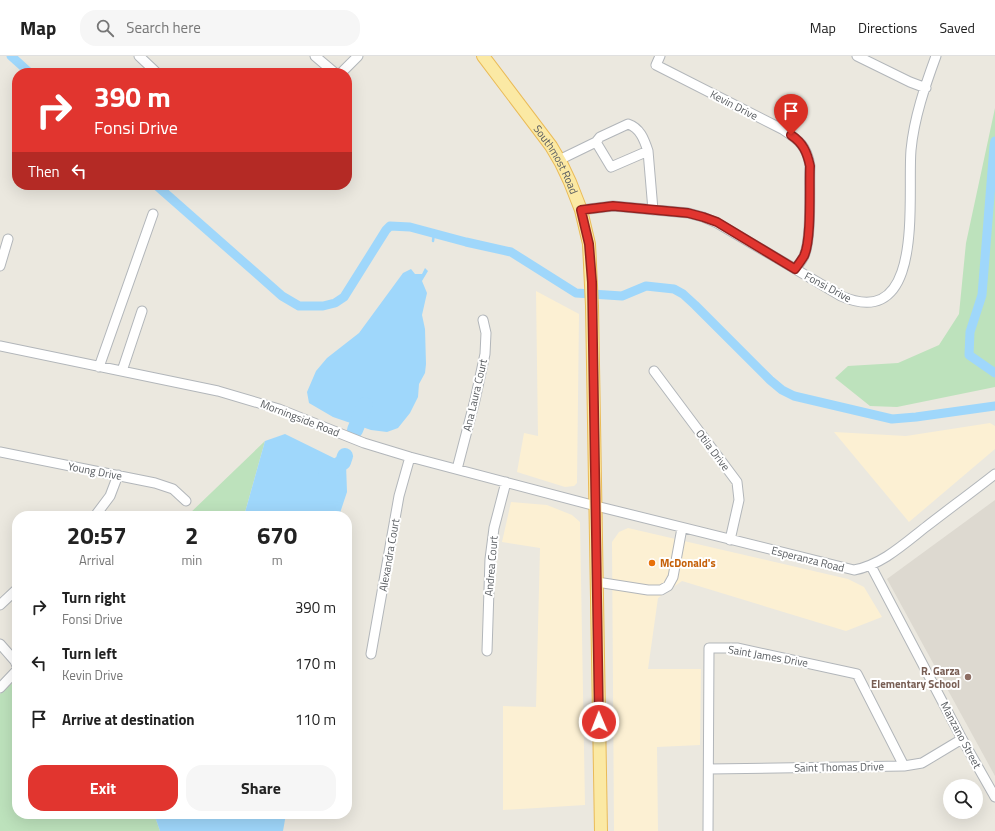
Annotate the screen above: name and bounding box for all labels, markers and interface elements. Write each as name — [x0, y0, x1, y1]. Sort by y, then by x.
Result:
search box — [80, 10, 360, 46]
text: Map — [20, 13, 56, 42]
text: Search here — [126, 16, 201, 39]
icon: search — [94, 17, 116, 39]
text: Map — [810, 17, 836, 38]
text: Directions — [858, 17, 917, 38]
text: Saved — [939, 17, 975, 38]
text: 390 m — [94, 75, 171, 118]
icon: right — [28, 84, 80, 136]
street label: Kevin Drive — [707, 86, 761, 124]
pin — [774, 94, 808, 135]
icon: arrive — [780, 100, 802, 122]
text: Fonsi Drive — [94, 114, 178, 141]
street label: Southmost Road — [530, 122, 582, 197]
text: Then — [28, 160, 60, 183]
icon: left — [68, 160, 90, 182]
street label: Fonsi Drive — [802, 268, 855, 306]
street label: Ana Laura Court — [459, 357, 491, 433]
street label: Morningside Road — [258, 396, 342, 441]
street label: Otila Drive — [692, 426, 734, 474]
street label: Young Drive — [67, 458, 124, 484]
text: 20:57 — [67, 517, 127, 553]
text: 2 — [185, 517, 199, 553]
text: 670 — [257, 517, 297, 553]
street label: Alexandra Court — [375, 517, 403, 593]
street label: Andrea Court — [480, 535, 502, 597]
street label: Esperanza Road — [770, 542, 846, 576]
text: Arrival — [79, 550, 114, 570]
text: min — [181, 550, 202, 570]
text: m — [272, 550, 283, 570]
place label: McDonald's — [660, 555, 716, 571]
marker: McDonald's — [647, 558, 657, 568]
text: Turn right — [62, 586, 126, 609]
icon: right — [28, 596, 50, 618]
text: 390 m — [295, 596, 336, 619]
text: Fonsi Drive — [62, 609, 123, 629]
street label: Saint James Drive — [727, 641, 810, 671]
text: Turn left — [62, 642, 117, 665]
icon: left — [28, 652, 50, 674]
text: 170 m — [295, 652, 336, 675]
place label: R. Garza Elementary School — [871, 663, 960, 692]
text: Kevin Drive — [62, 665, 123, 685]
marker: R. Garza Elementary School — [963, 672, 973, 682]
street label: Manzano Street — [937, 699, 985, 771]
position arrow — [578, 701, 620, 743]
icon: arrive — [28, 708, 50, 730]
text: Arrive at destination — [62, 708, 195, 731]
text: 110 m — [295, 708, 336, 731]
street label: Saint Thomas Drive — [794, 758, 884, 776]
button: Exit — [28, 765, 178, 811]
button: Share — [186, 765, 336, 811]
map controls — [943, 779, 983, 819]
button: search — [943, 779, 983, 819]

